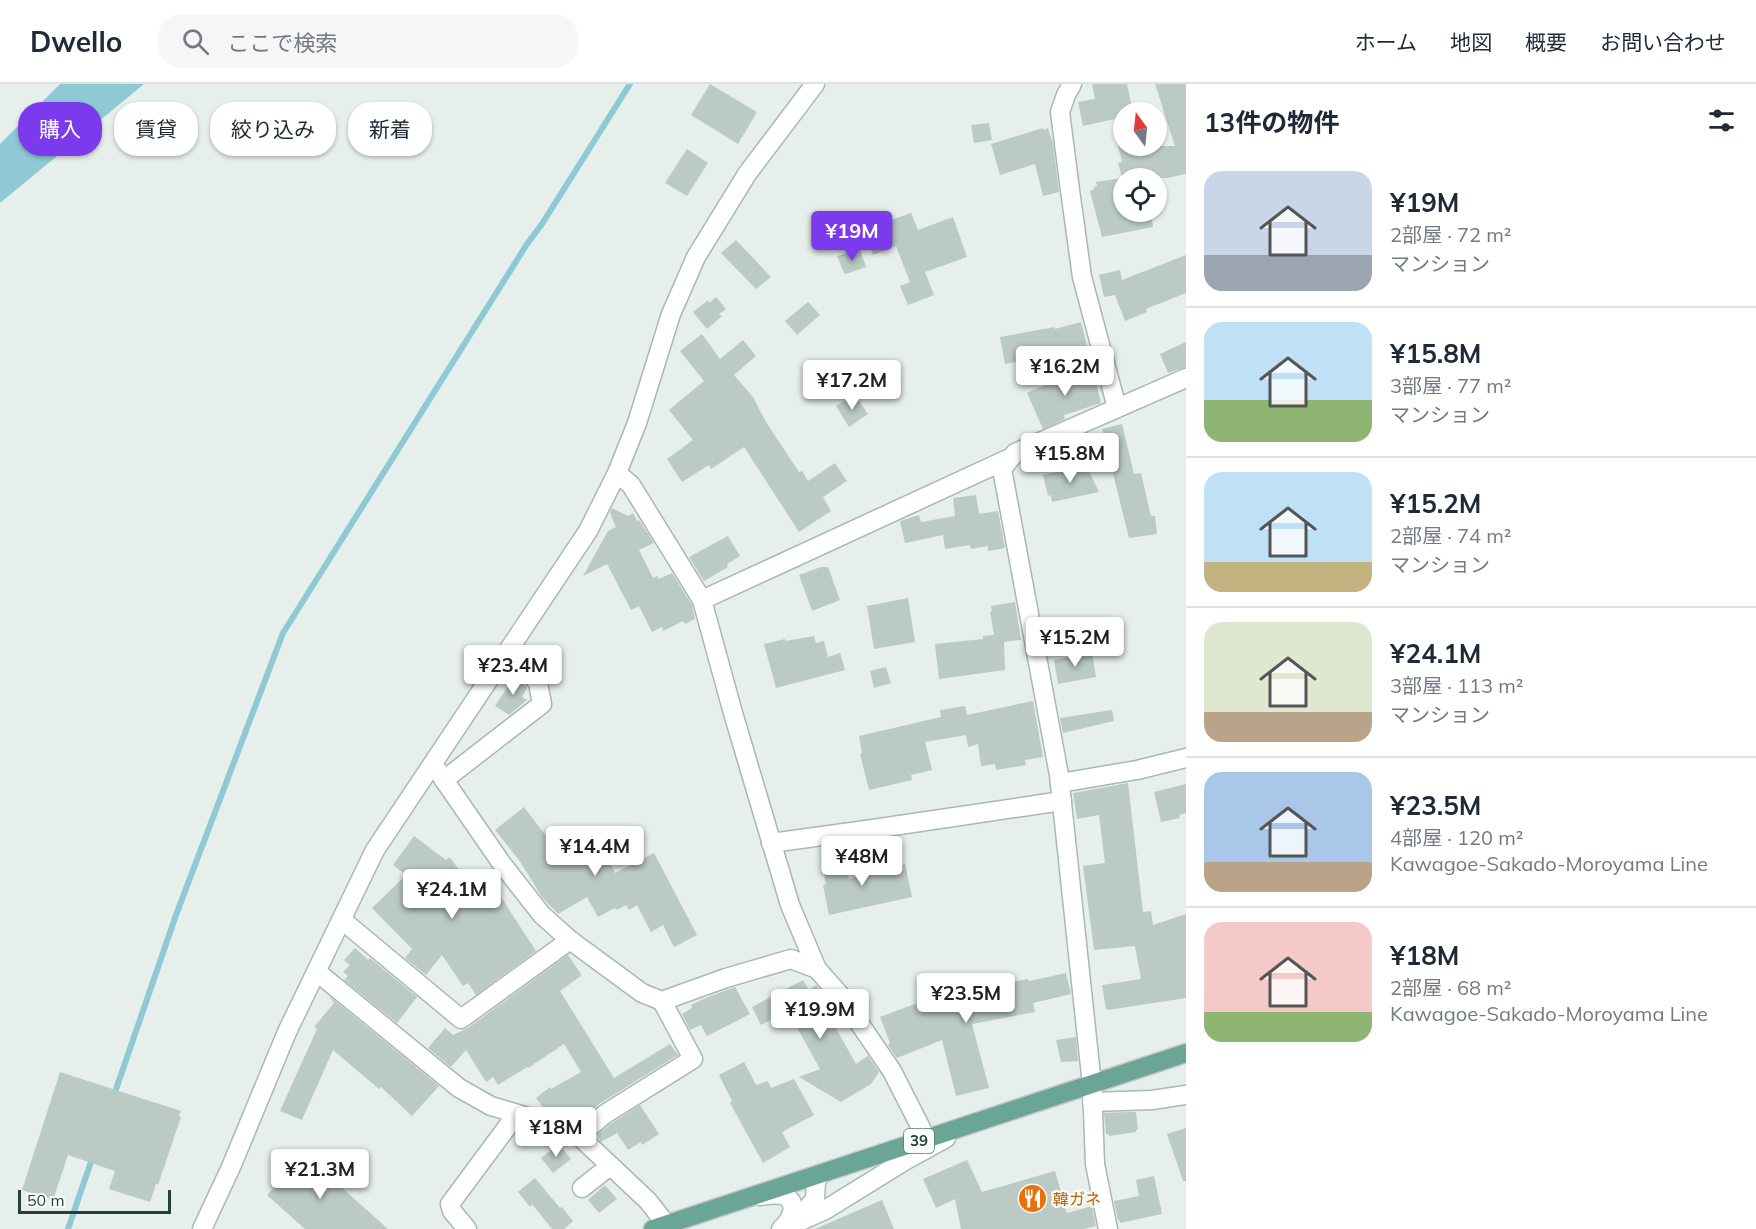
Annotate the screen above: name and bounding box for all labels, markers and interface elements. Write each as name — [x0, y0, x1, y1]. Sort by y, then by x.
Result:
search box — [158, 14, 578, 68]
text: Dwello — [30, 24, 122, 59]
icon: search — [179, 25, 212, 58]
text: ここで検索 — [227, 29, 337, 57]
text: ホーム — [1355, 29, 1417, 55]
text: 地図 — [1450, 29, 1492, 55]
text: 概要 — [1525, 29, 1567, 55]
text: お問い合わせ — [1600, 29, 1726, 55]
chip: 購入 — [18, 102, 102, 156]
chip: 賃貸 — [114, 102, 198, 156]
chip: 絞り込み — [210, 102, 336, 156]
chip: 新着 — [348, 102, 432, 156]
north arrow — [1113, 102, 1167, 156]
map controls — [1113, 102, 1167, 222]
icon: filters — [1705, 104, 1738, 137]
text: 13件の物件 — [1204, 106, 1339, 139]
button: locate — [1113, 168, 1167, 222]
text: ¥19M — [1390, 186, 1459, 219]
icon: home — [1252, 195, 1324, 267]
pin: ¥19M — [816, 211, 888, 262]
text: ¥19M — [825, 218, 879, 243]
text: 2部屋 · 72 m² — [1390, 222, 1511, 247]
text: マンション — [1390, 251, 1490, 276]
text: ¥15.8M — [1390, 337, 1481, 370]
pin: ¥16.2M — [1016, 346, 1114, 397]
icon: home — [1252, 346, 1324, 418]
text: ¥16.2M — [1030, 353, 1100, 378]
pin: ¥17.2M — [803, 360, 901, 411]
text: ¥17.2M — [817, 367, 887, 392]
text: 3部屋 · 77 m² — [1390, 373, 1511, 398]
text: マンション — [1390, 402, 1490, 427]
pin: ¥15.8M — [1021, 433, 1119, 484]
text: ¥15.8M — [1035, 440, 1105, 465]
text: ¥15.2M — [1390, 487, 1481, 520]
icon: home — [1252, 496, 1324, 568]
text: 2部屋 · 74 m² — [1390, 523, 1511, 548]
text: マンション — [1390, 552, 1490, 577]
pin: ¥15.2M — [1026, 617, 1124, 668]
text: ¥15.2M — [1040, 624, 1110, 649]
text: ¥24.1M — [1390, 637, 1481, 670]
pin: ¥23.4M — [464, 645, 562, 696]
icon: home — [1252, 646, 1324, 718]
text: ¥23.4M — [478, 652, 548, 677]
text: 3部屋 · 113 m² — [1390, 673, 1523, 698]
text: マンション — [1390, 702, 1490, 727]
text: ¥23.5M — [1390, 789, 1481, 822]
icon: home — [1252, 796, 1324, 868]
text: 4部屋 · 120 m² — [1390, 825, 1523, 850]
pin: ¥14.4M — [546, 826, 644, 877]
text: ¥14.4M — [560, 833, 630, 858]
pin: ¥48M — [826, 836, 898, 887]
text: ¥48M — [835, 843, 889, 868]
text: Kawagoe-Sakado-Moroyama Line — [1390, 851, 1708, 876]
pin: ¥24.1M — [403, 869, 501, 920]
text: ¥24.1M — [417, 876, 487, 901]
text: ¥18M — [1390, 939, 1459, 972]
icon: home — [1252, 946, 1324, 1018]
pin: ¥23.5M — [917, 973, 1015, 1024]
text: 2部屋 · 68 m² — [1390, 975, 1511, 1000]
text: ¥23.5M — [931, 980, 1001, 1005]
pin: ¥19.9M — [771, 989, 869, 1040]
text: ¥19.9M — [785, 996, 855, 1021]
text: Kawagoe-Sakado-Moroyama Line — [1390, 1001, 1708, 1026]
pin: ¥18M — [520, 1107, 592, 1158]
text: ¥18M — [529, 1114, 583, 1139]
road number: 39 — [904, 1129, 934, 1153]
pin: ¥21.3M — [271, 1149, 369, 1200]
text: ¥21.3M — [285, 1156, 355, 1181]
restaurant icon: 韓ガネ — [1016, 1183, 1048, 1215]
scale bar — [18, 1187, 171, 1214]
place label: 韓ガネ — [1053, 1189, 1101, 1209]
text: 50 m — [27, 1190, 64, 1210]

